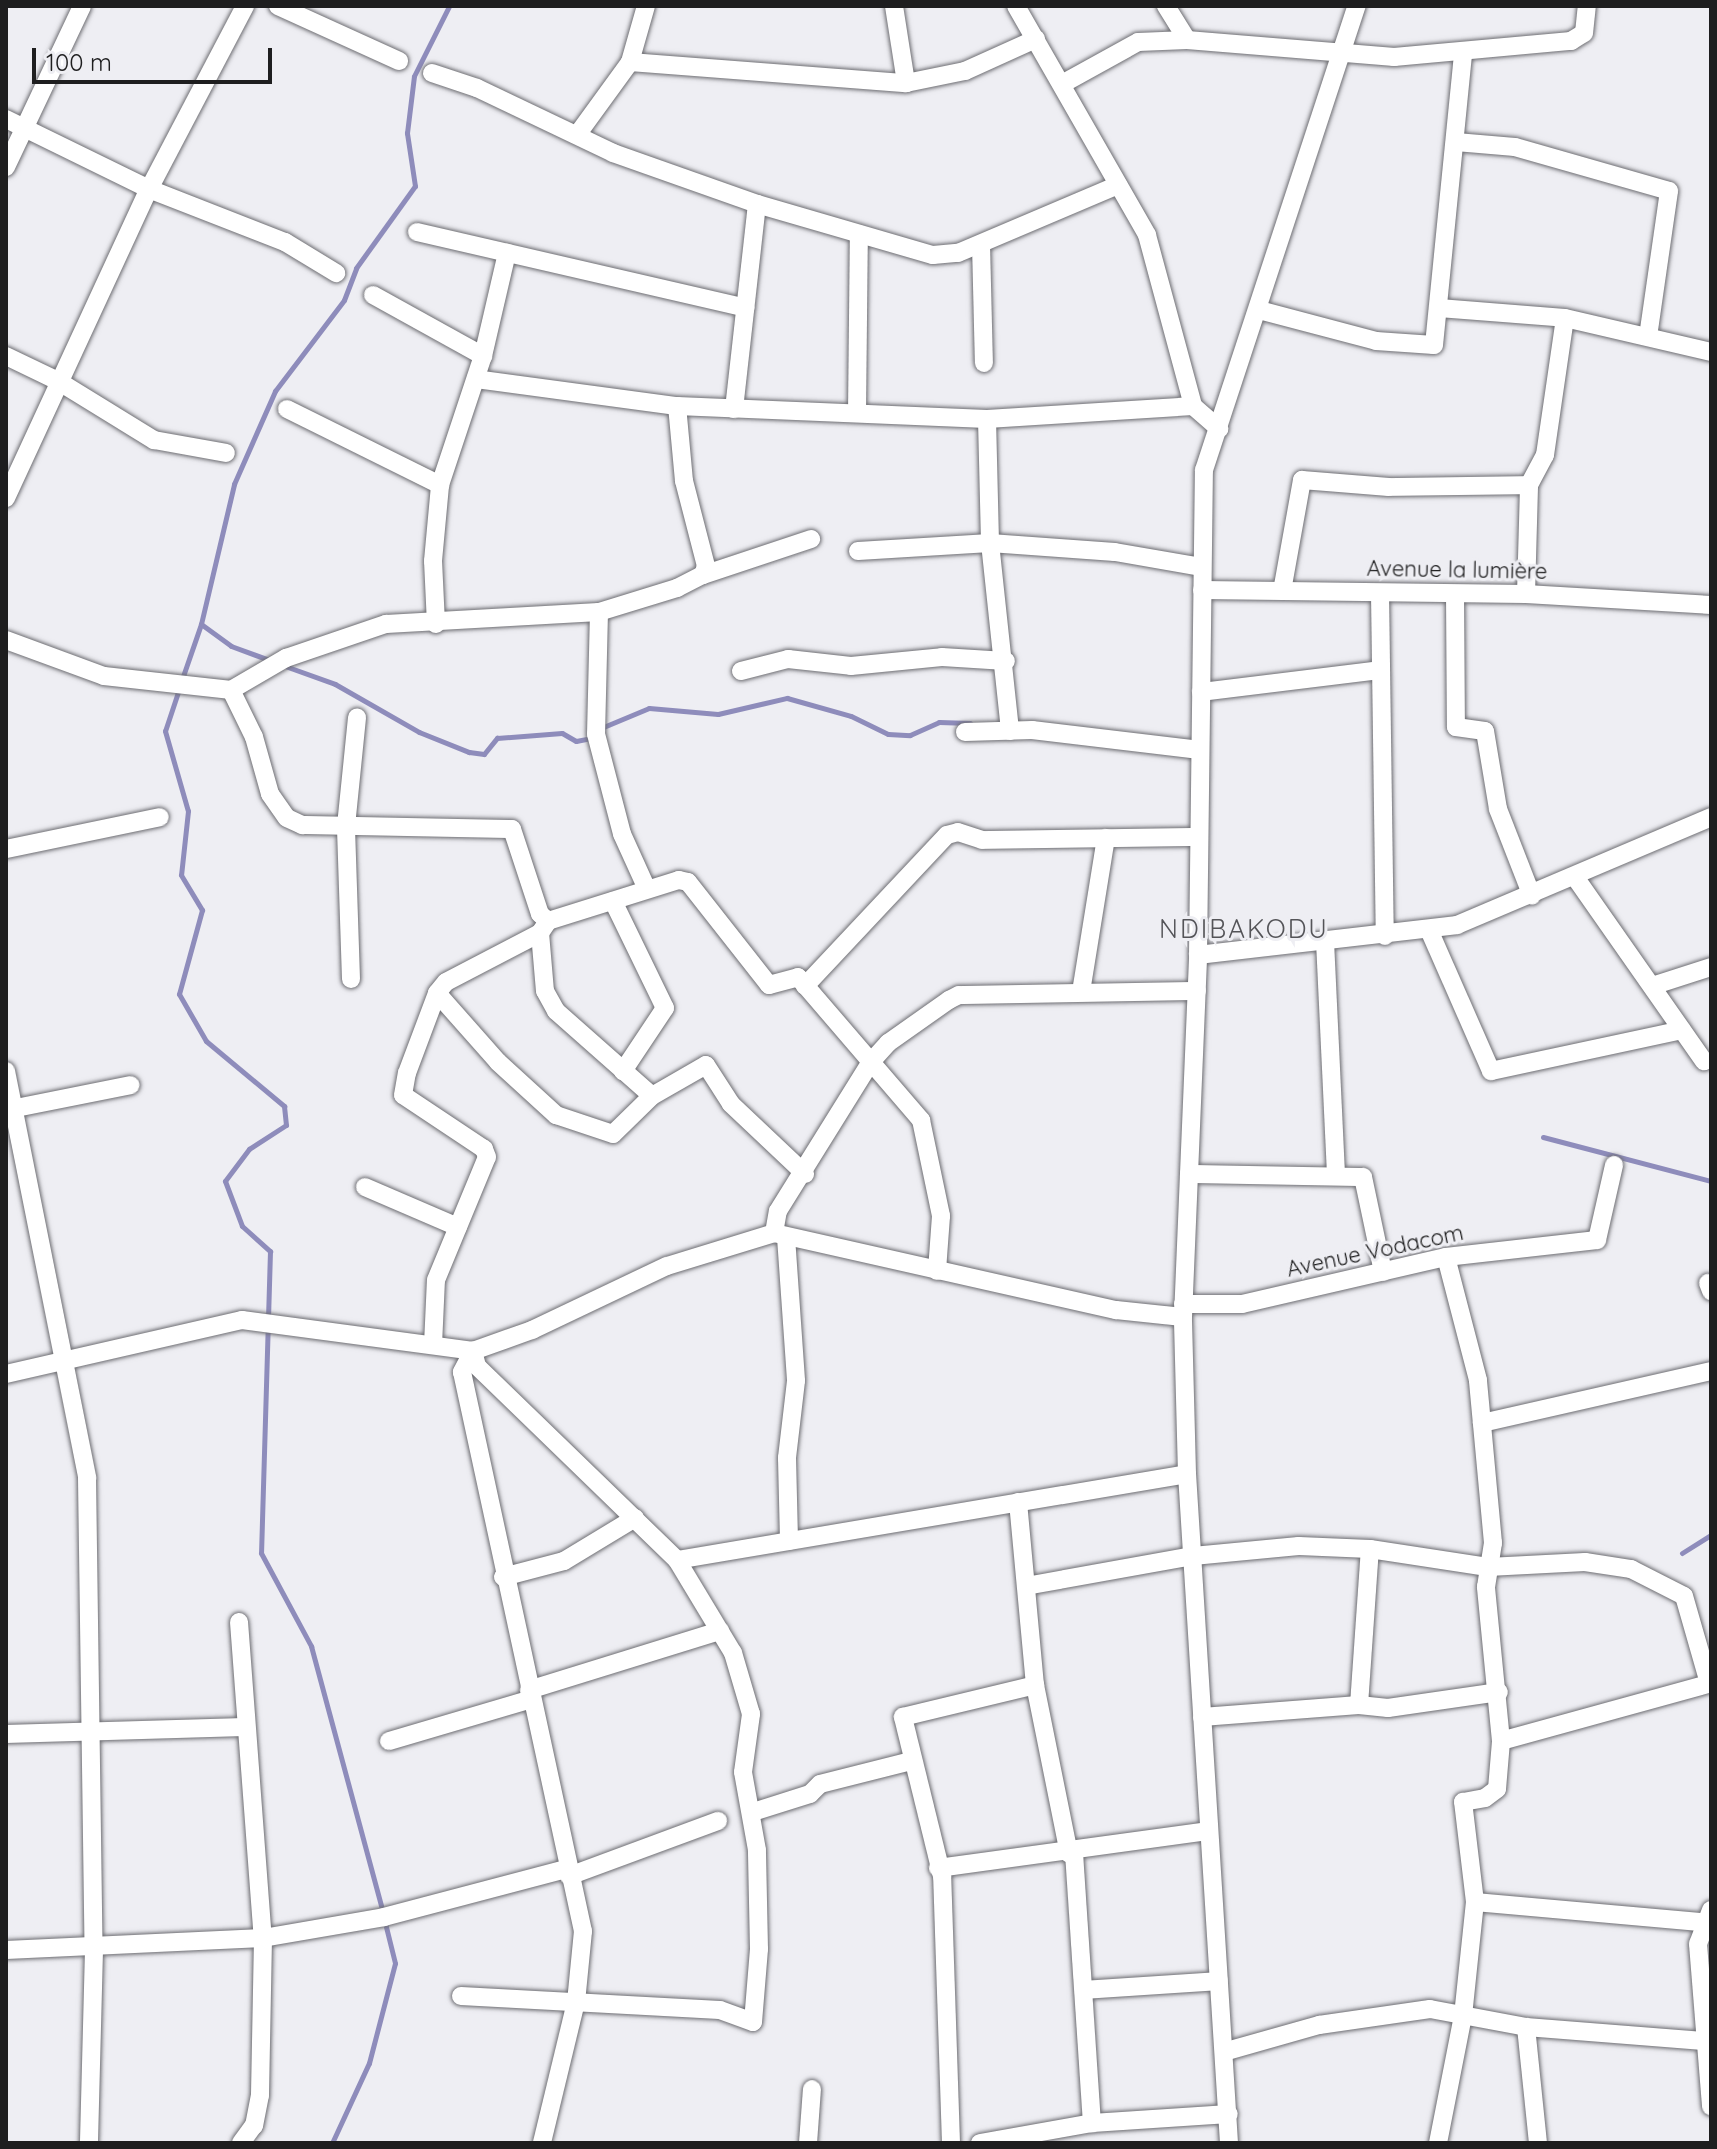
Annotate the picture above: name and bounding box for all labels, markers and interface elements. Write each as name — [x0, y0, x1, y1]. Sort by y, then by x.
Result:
scale bar — [36, 32, 276, 82]
text: 100 m — [46, 47, 112, 77]
street label: Avenue la lumière — [1366, 555, 1548, 585]
district label: NDIBAKODU — [1159, 913, 1329, 945]
street label: Avenue Vodacom — [1284, 1219, 1466, 1283]

